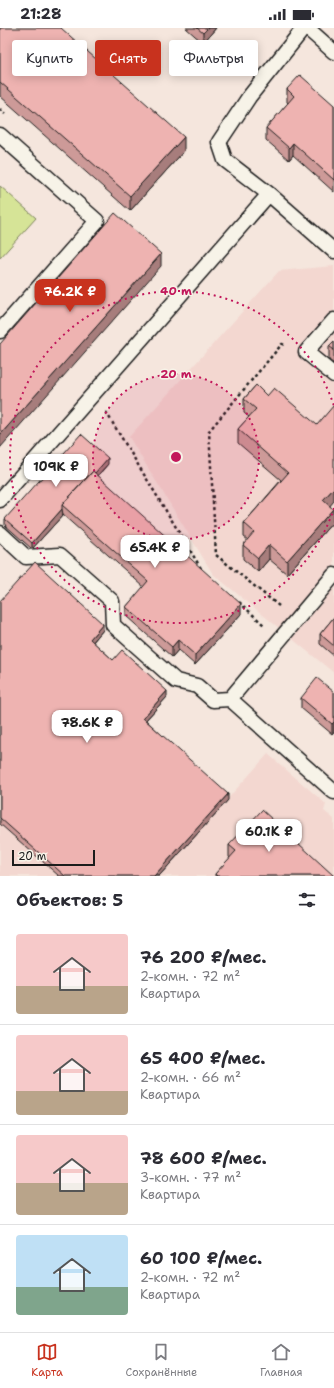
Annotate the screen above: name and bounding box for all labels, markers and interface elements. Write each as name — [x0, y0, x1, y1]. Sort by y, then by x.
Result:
text: 21:28 — [20, 4, 62, 24]
chip: Купить — [12, 40, 87, 76]
chip: Снять — [95, 40, 161, 76]
chip: Фильтры — [169, 40, 258, 76]
pin: 76.2K ₽ — [33, 279, 107, 313]
text: 76.2K ₽ — [44, 283, 96, 300]
text: 40 m — [160, 283, 192, 299]
text: 20 m — [160, 366, 192, 382]
centre of rings — [169, 450, 183, 464]
pin: 109K ₽ — [23, 454, 89, 488]
text: 109K ₽ — [33, 458, 79, 475]
pin: 65.4K ₽ — [118, 535, 192, 569]
text: 65.4K ₽ — [129, 539, 181, 556]
pin: 78.6K ₽ — [50, 710, 124, 744]
text: 78.6K ₽ — [61, 714, 113, 731]
pin: 60.1K ₽ — [232, 819, 306, 853]
text: 60.1K ₽ — [245, 823, 293, 840]
scale bar — [12, 848, 95, 867]
text: 20 m — [18, 849, 46, 864]
text: Объектов: 5 — [16, 889, 123, 911]
icon: filters — [296, 889, 318, 911]
text: 76 200 ₽/мес. — [140, 946, 266, 968]
icon: home — [48, 950, 96, 998]
text: 2-комн. · 72 m² — [140, 968, 240, 985]
text: Квартира — [140, 985, 200, 1002]
text: 65 400 ₽/мес. — [140, 1047, 265, 1069]
icon: home — [48, 1051, 96, 1099]
text: 2-комн. · 66 m² — [140, 1069, 241, 1086]
text: Квартира — [140, 1086, 200, 1103]
text: 78 600 ₽/мес. — [140, 1147, 267, 1169]
icon: home — [48, 1151, 96, 1199]
text: 3-комн. · 77 m² — [140, 1169, 241, 1186]
text: Квартира — [140, 1186, 200, 1203]
text: 60 100 ₽/мес. — [140, 1247, 262, 1269]
icon: home — [48, 1251, 96, 1299]
text: 2-комн. · 72 m² — [140, 1269, 240, 1286]
text: Квартира — [140, 1286, 200, 1303]
tab: Карта — [31, 1341, 63, 1380]
tab: Сохранённые — [125, 1341, 197, 1380]
tab: Главная — [260, 1341, 303, 1380]

